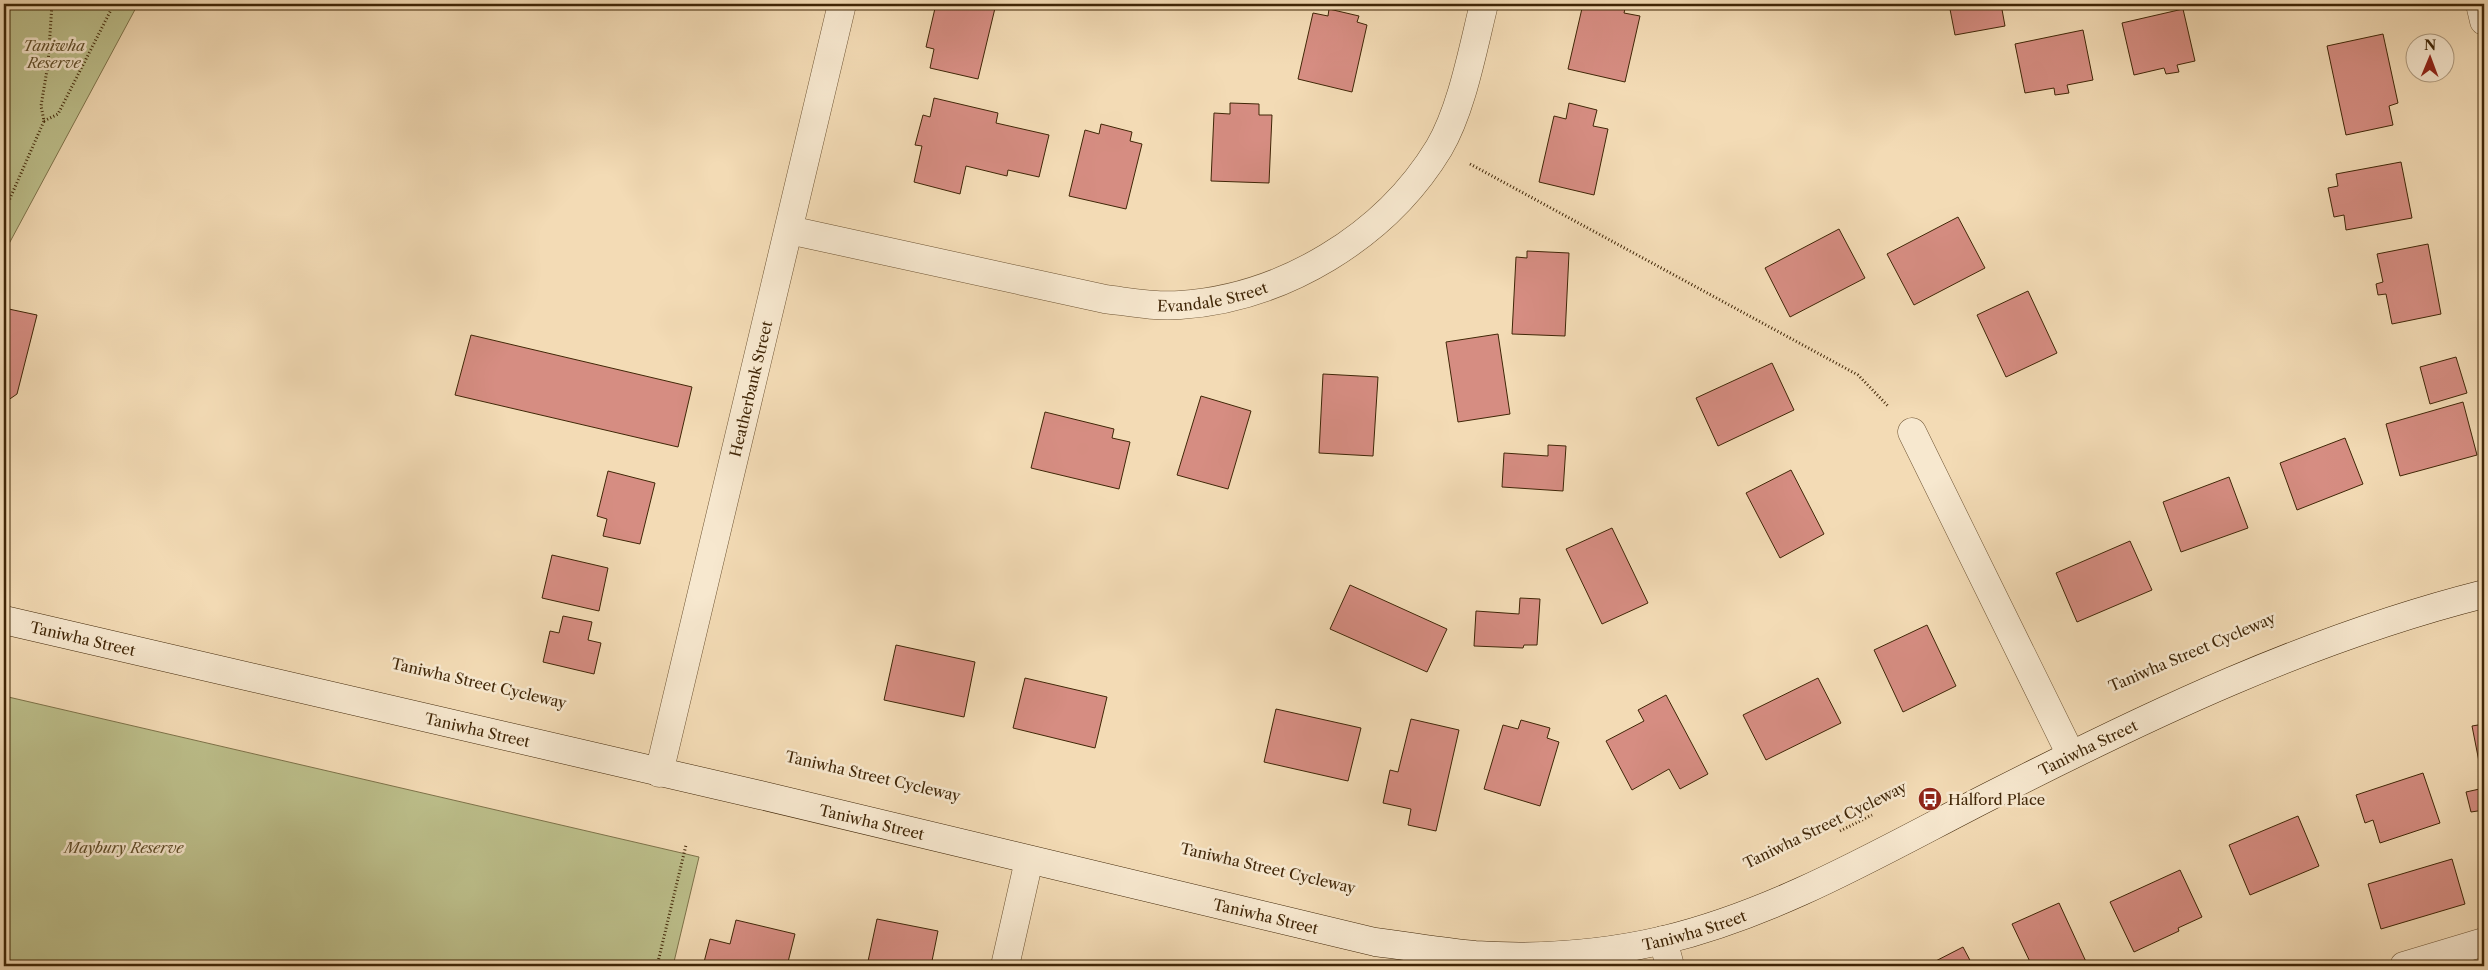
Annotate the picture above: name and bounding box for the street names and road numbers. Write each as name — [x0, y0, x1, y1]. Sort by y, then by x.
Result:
street label: Evandale Street — [1157, 277, 1271, 315]
street label: Heatherbank Street — [725, 318, 776, 459]
street label: Taniwha Street Cycleway — [2106, 608, 2279, 696]
street label: Taniwha Street — [28, 617, 138, 660]
street label: Taniwha Street Cycleway — [389, 654, 569, 713]
street label: Taniwha Street — [423, 708, 533, 751]
street label: Taniwha Street — [2035, 715, 2141, 779]
street label: Taniwha Street Cycleway — [783, 747, 963, 806]
street label: Taniwha Street Cycleway — [1740, 777, 1910, 873]
street label: Taniwha Street — [817, 800, 927, 844]
street label: Taniwha Street Cycleway — [1178, 839, 1358, 898]
street label: Taniwha Street — [1211, 894, 1321, 938]
street label: Taniwha Street — [1640, 905, 1749, 954]

